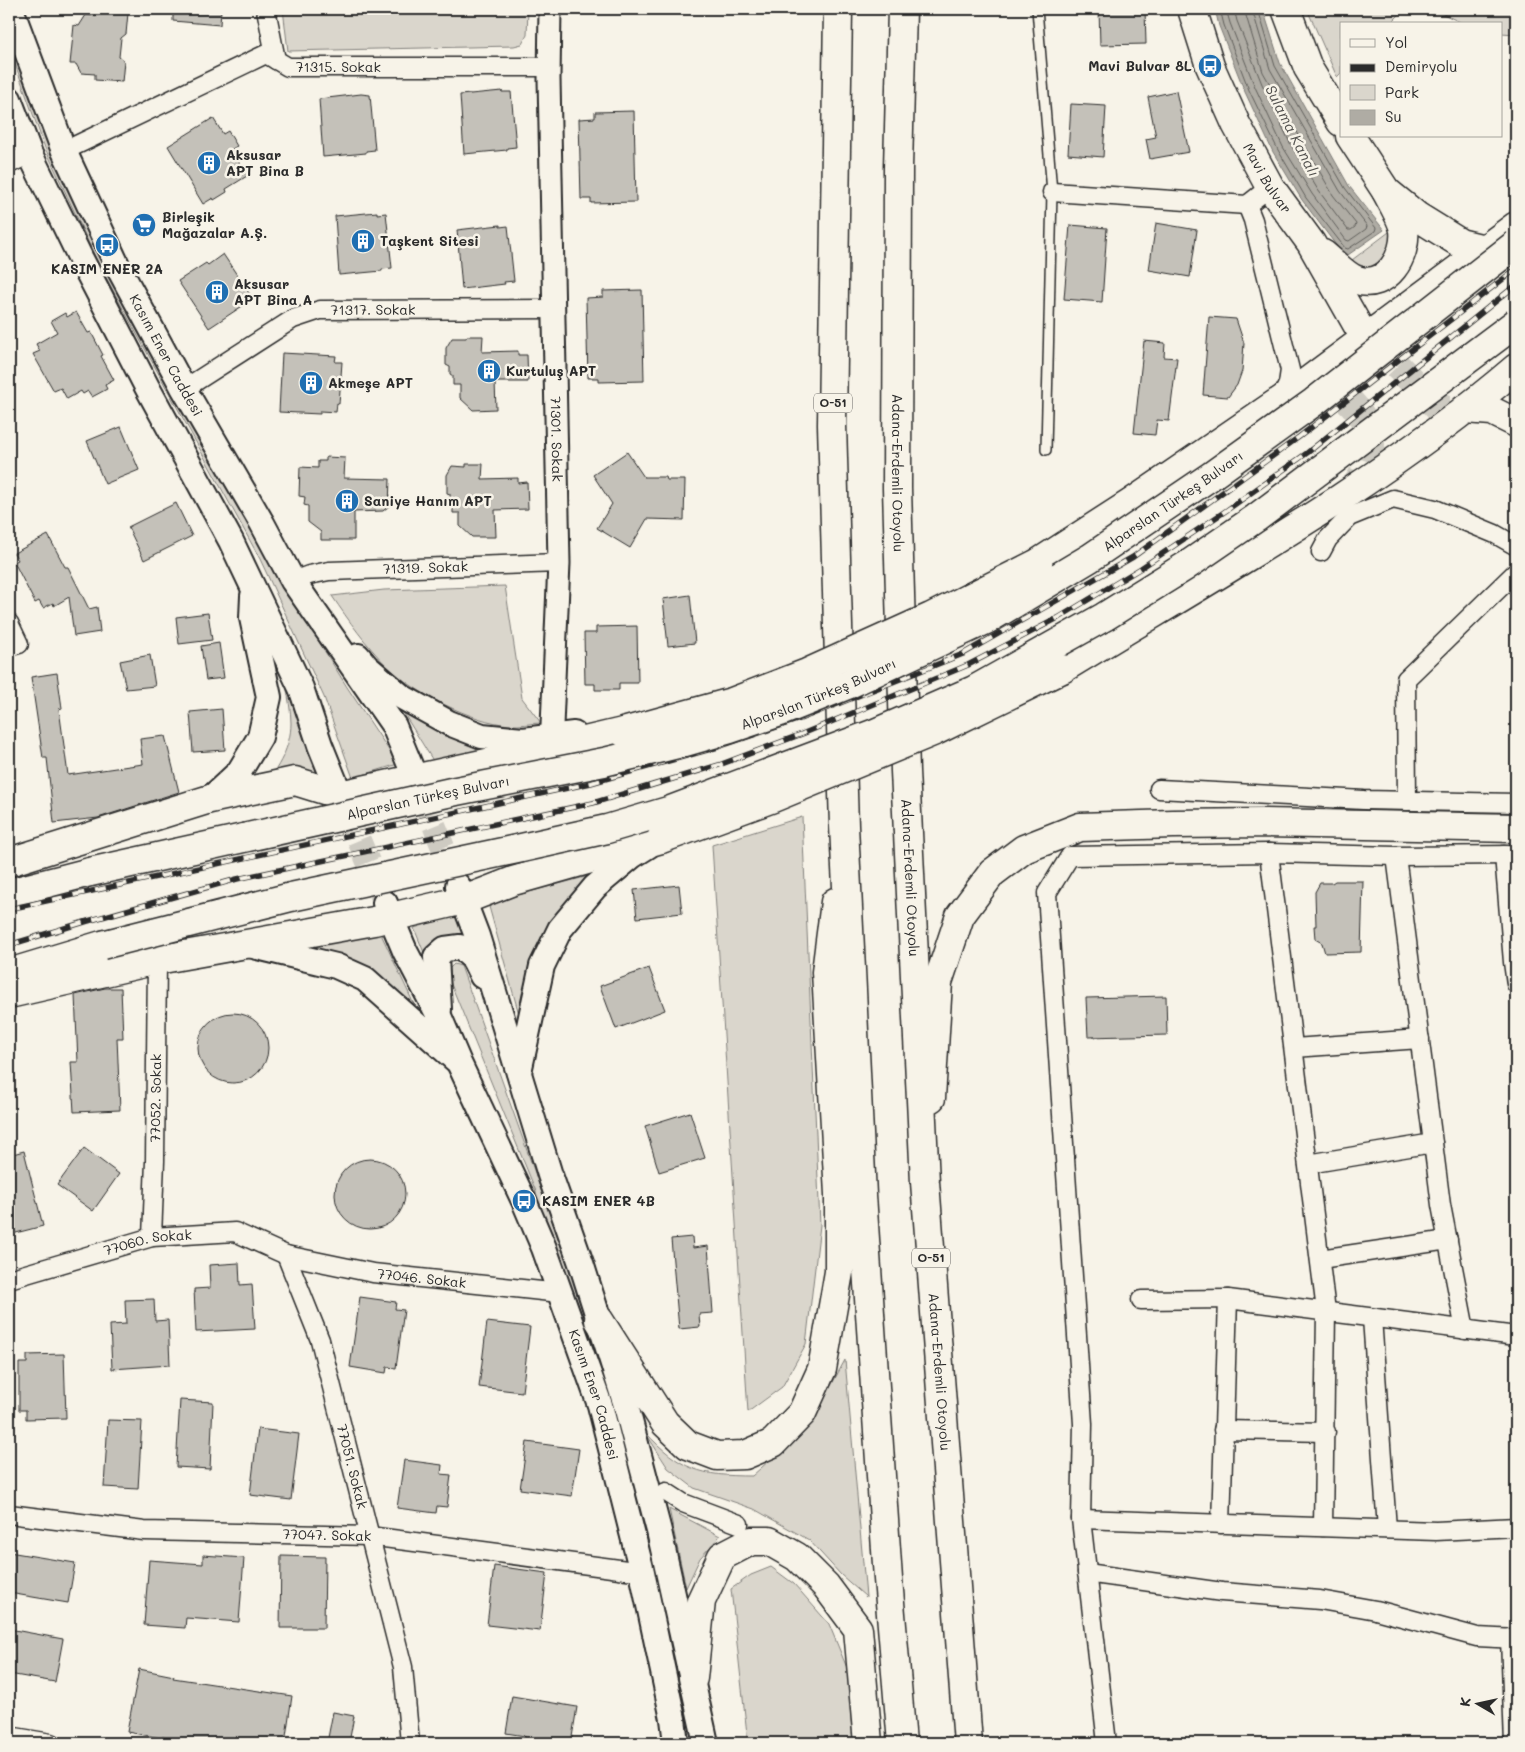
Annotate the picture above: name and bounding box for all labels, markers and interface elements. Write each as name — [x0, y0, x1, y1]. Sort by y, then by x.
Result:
legend — [1340, 22, 1502, 138]
text: Yol — [1385, 32, 1408, 52]
bus stop icon: Mavi Bulvar 8L — [1197, 53, 1223, 79]
place label: Mavi Bulvar 8L — [1088, 56, 1192, 75]
text: Demiryolu — [1385, 56, 1457, 76]
street label: 71315. Sokak — [296, 57, 381, 76]
water label: Sulama Kanalı — [1261, 81, 1325, 180]
text: Park — [1385, 82, 1419, 102]
text: Su — [1385, 106, 1402, 126]
street label: Mavi Bulvar — [1239, 140, 1296, 217]
place label: Aksusar APT Bina B — [226, 145, 304, 180]
building icon: Aksusar APT Bina B — [196, 150, 222, 176]
place label: Birleşik Mağazalar A.Ş. — [162, 207, 267, 242]
supermarket icon: Birleşik Mağazalar A.Ş. — [131, 212, 157, 238]
building icon: Taşkent Sitesi — [350, 228, 376, 254]
place label: Taşkent Sitesi — [380, 231, 479, 251]
bus stop icon: KASIM ENER 2A — [94, 232, 120, 258]
place label: KASIM ENER 2A — [51, 259, 163, 278]
place label: Aksusar APT Bina A — [234, 274, 312, 309]
building icon: Aksusar APT Bina A — [204, 279, 230, 305]
street label: Kasım Ener Caddesi — [125, 291, 208, 419]
street label: 71317. Sokak — [331, 300, 415, 319]
building icon: Kurtuluş APT — [476, 358, 502, 384]
place label: Kurtuluş APT — [506, 361, 596, 381]
building icon: Akmeşe APT — [298, 370, 324, 396]
place label: Akmeşe APT — [328, 373, 413, 393]
road number: O-51 — [814, 393, 852, 412]
street label: Adana-Erdemli Otoyolu — [888, 394, 909, 552]
street label: 71301. Sokak — [547, 396, 567, 482]
street label: Alparslan Türkeş Bulvarı — [1099, 446, 1247, 556]
building icon: Saniye Hanım APT — [334, 488, 360, 514]
place label: Saniye Hanım APT — [364, 491, 492, 510]
street label: 71319. Sokak — [382, 556, 468, 578]
street label: Alparslan Türkeş Bulvarı — [738, 653, 899, 734]
street label: Alparslan Türkeş Bulvarı — [344, 771, 511, 824]
street label: Adana-Erdemli Otoyolu — [897, 798, 924, 957]
street label: 77052. Sokak — [145, 1054, 165, 1142]
bus stop icon: KASIM ENER 4B — [511, 1188, 537, 1214]
place label: KASIM ENER 4B — [542, 1191, 655, 1210]
street label: 77060. Sokak — [101, 1225, 192, 1260]
road number: O-51 — [912, 1248, 950, 1268]
street label: 77046. Sokak — [376, 1264, 467, 1292]
street label: Adana-Erdemli Otoyolu — [925, 1292, 956, 1451]
street label: Kasım Ener Caddesi — [565, 1326, 623, 1462]
street label: 77051. Sokak — [333, 1422, 373, 1511]
street label: 77047. Sokak — [282, 1524, 371, 1545]
north arrow — [1452, 1680, 1502, 1730]
text: K — [1455, 1696, 1475, 1708]

